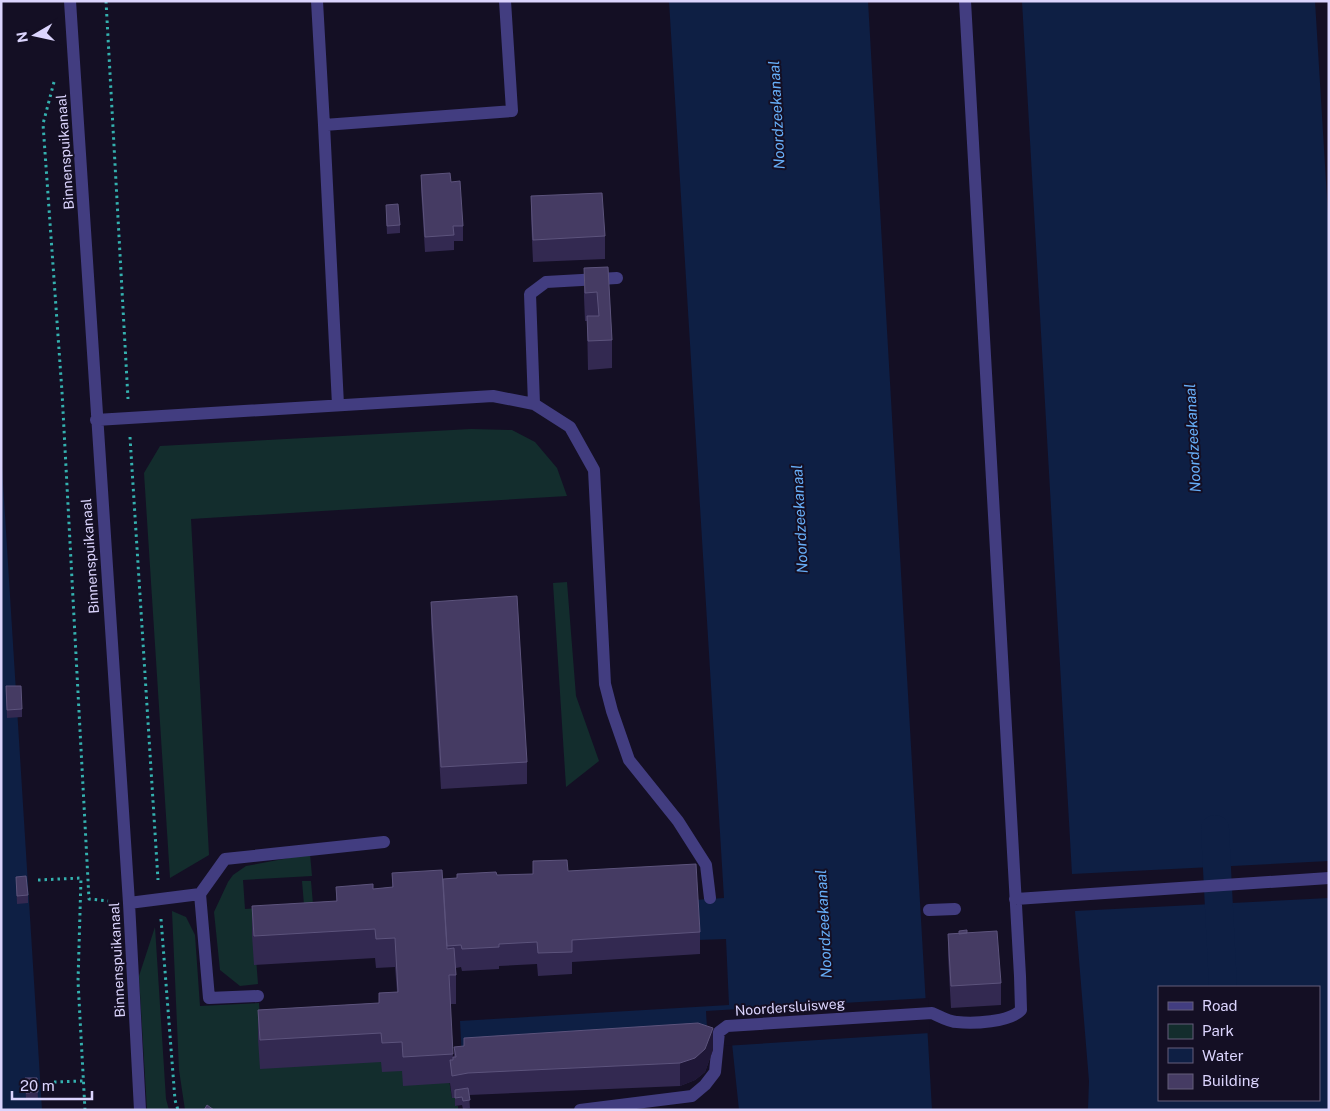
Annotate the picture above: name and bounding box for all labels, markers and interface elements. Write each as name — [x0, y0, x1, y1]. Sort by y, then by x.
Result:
north arrow — [10, 10, 60, 60]
text: N — [13, 30, 31, 44]
water label: Noordzeekanaal — [765, 60, 788, 170]
street label: Binnenspuikanaal — [53, 94, 77, 210]
water label: Noordzeekanaal — [1181, 383, 1204, 493]
water label: Noordzeekanaal — [788, 464, 811, 574]
street label: Binnenspuikanaal — [78, 498, 102, 614]
water label: Noordzeekanaal — [812, 869, 835, 979]
street label: Binnenspuikanaal — [106, 902, 128, 1018]
legend — [1158, 986, 1320, 1101]
street label: Noordersluisweg — [734, 995, 846, 1019]
text: Road — [1202, 997, 1238, 1014]
text: Park — [1202, 1022, 1234, 1039]
text: Water — [1202, 1047, 1244, 1064]
scale bar — [12, 1068, 92, 1100]
text: Building — [1202, 1072, 1260, 1089]
text: 20 m — [20, 1077, 55, 1094]

